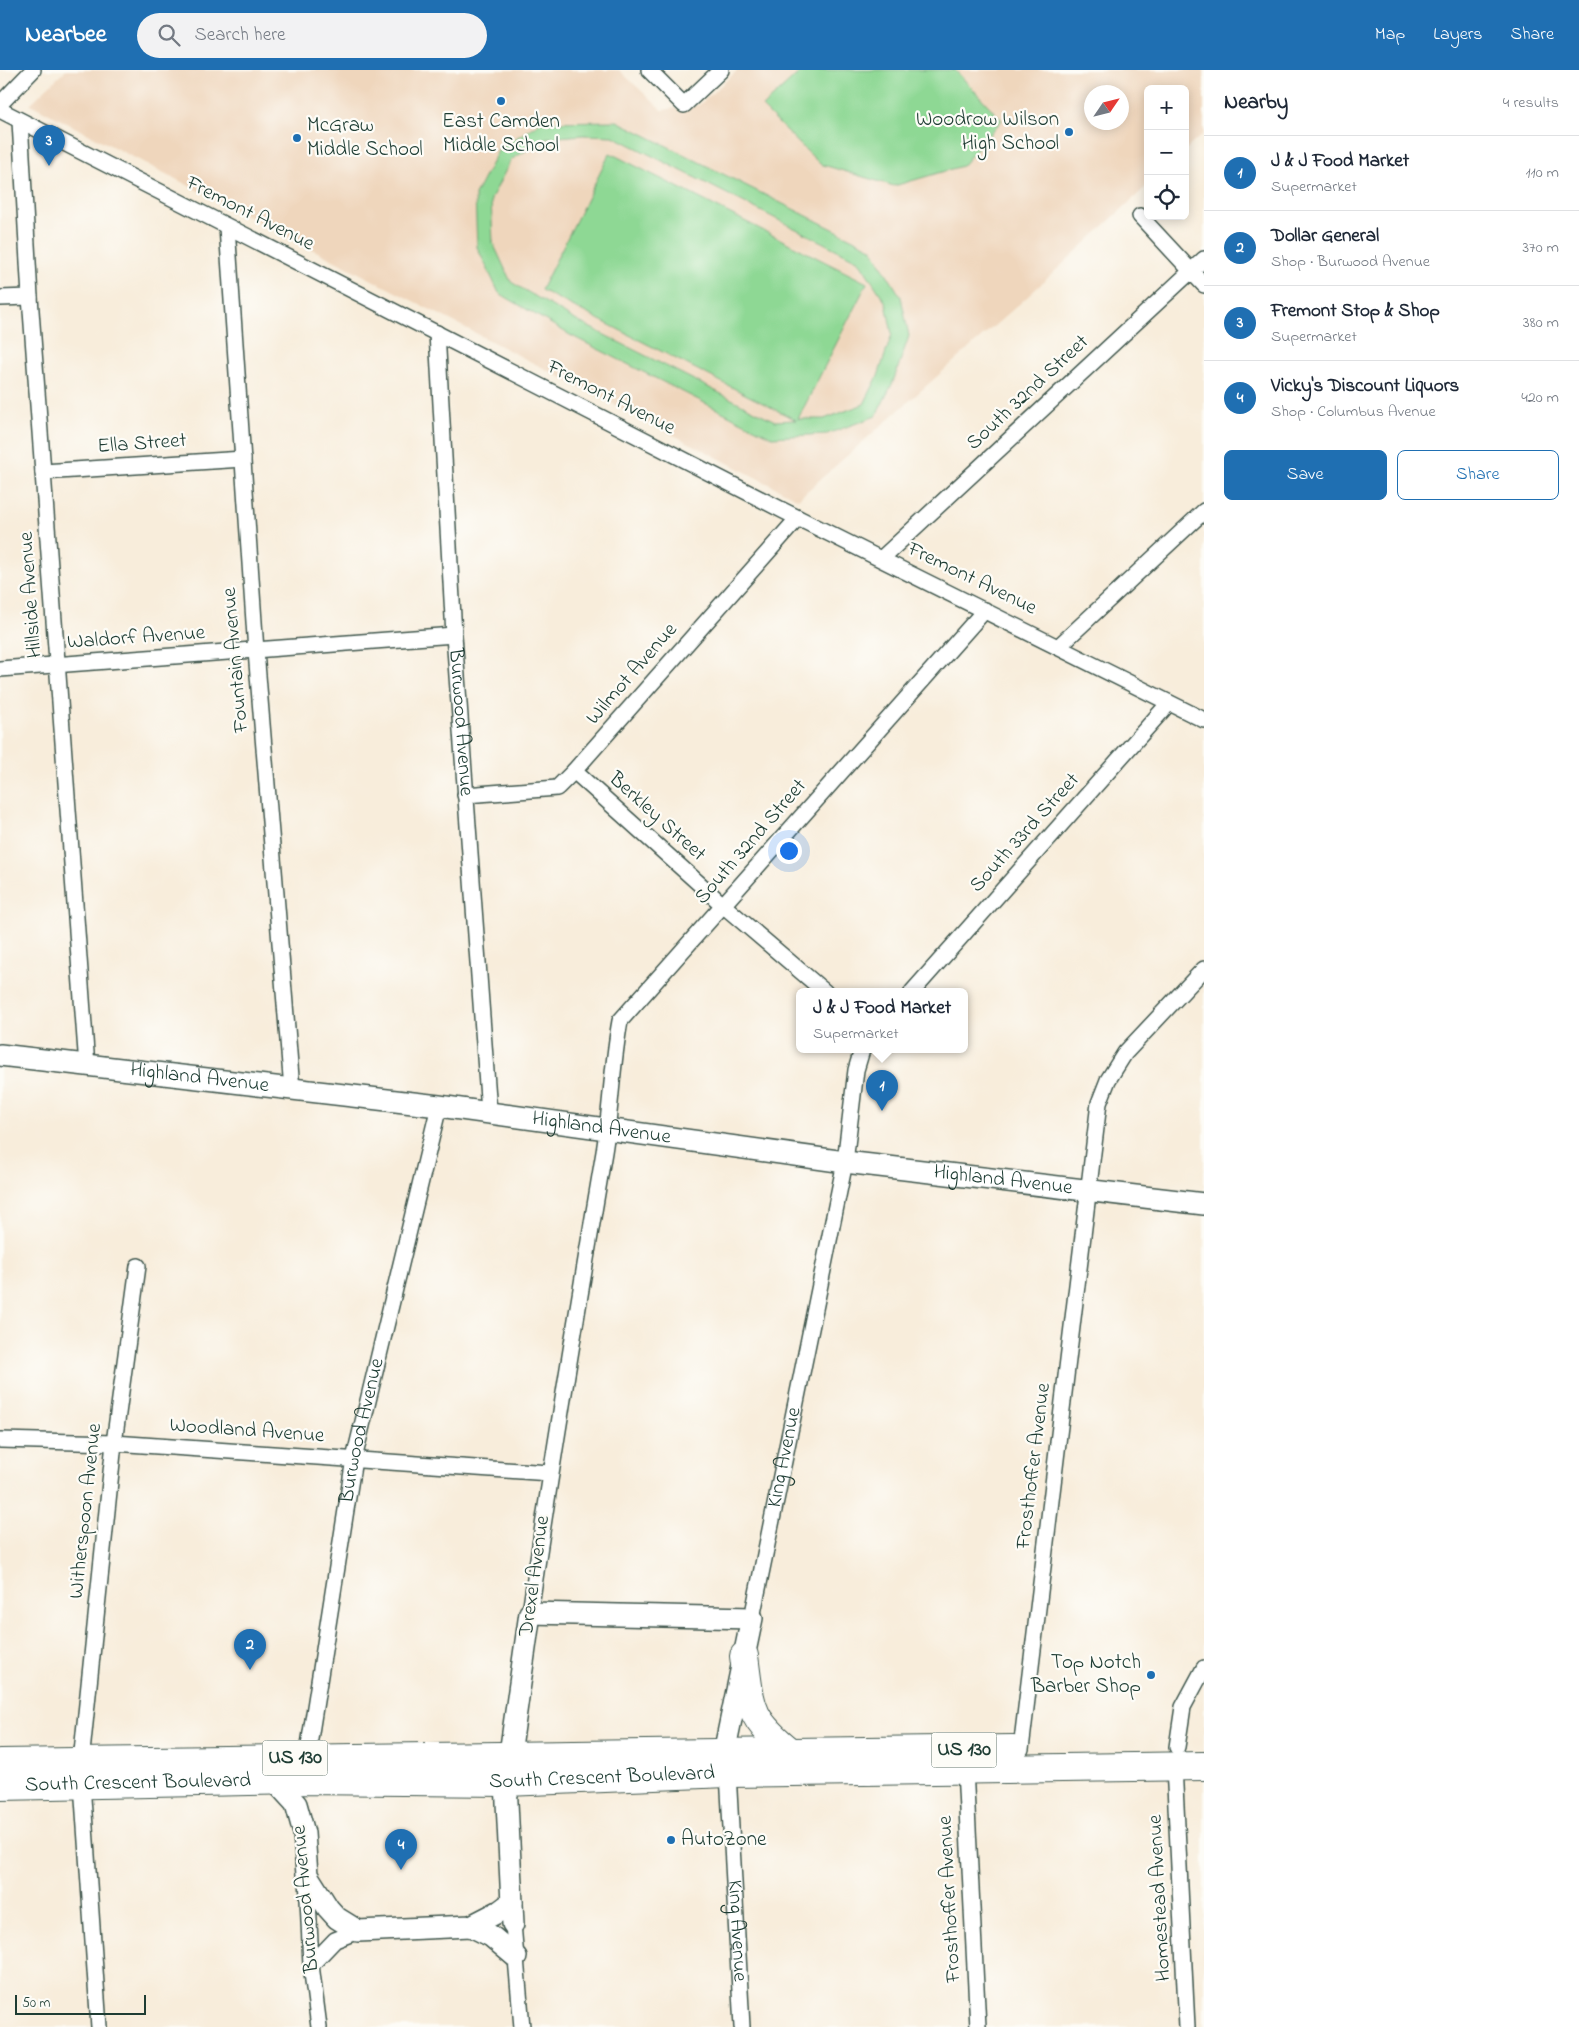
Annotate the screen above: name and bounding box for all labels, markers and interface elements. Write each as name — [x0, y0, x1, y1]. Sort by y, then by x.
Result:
search box — [137, 13, 487, 58]
text: Nearbee — [25, 18, 107, 53]
icon: search — [155, 21, 183, 49]
text: Search here — [195, 22, 286, 49]
text: Map — [1375, 22, 1405, 48]
text: Layers — [1433, 22, 1483, 48]
text: Share — [1511, 22, 1554, 48]
north arrow — [1084, 85, 1129, 130]
map controls — [1144, 85, 1189, 220]
button: + — [1144, 85, 1189, 130]
text: Nearby — [1224, 88, 1288, 118]
text: 4 results — [1503, 91, 1559, 115]
marker: East Camden Middle School — [495, 95, 507, 107]
place label: Woodrow Wilson High School — [916, 105, 1059, 161]
place label: East Camden Middle School — [442, 107, 560, 161]
place label: McGraw Middle School — [307, 111, 423, 165]
pin: 3 — [33, 125, 65, 166]
marker: Woodrow Wilson High School — [1063, 126, 1075, 138]
button: − — [1144, 130, 1189, 175]
marker: McGraw Middle School — [291, 132, 303, 144]
text: J & J Food Market — [1271, 148, 1409, 175]
text: 1 — [1237, 161, 1243, 185]
text: 110 m — [1525, 161, 1559, 185]
street label: Fremont Avenue — [180, 168, 320, 260]
button: locate — [1144, 175, 1189, 220]
text: Supermarket — [1271, 175, 1357, 199]
text: Dollar General — [1271, 223, 1379, 250]
text: 2 — [1236, 236, 1244, 260]
text: 370 m — [1522, 236, 1559, 260]
text: Shop · Burwood Avenue — [1271, 250, 1430, 274]
text: Fremont Stop & Shop — [1271, 298, 1440, 325]
text: 3 — [1237, 311, 1243, 335]
text: 380 m — [1523, 311, 1559, 335]
text: Supermarket — [1271, 325, 1357, 349]
street label: South 32nd Street — [960, 328, 1096, 458]
street label: Fremont Avenue — [541, 352, 681, 444]
text: Vicky's Discount Liquors — [1271, 373, 1459, 400]
text: 4 — [1237, 386, 1243, 410]
text: 420 m — [1521, 386, 1559, 410]
text: Shop · Columbus Avenue — [1271, 400, 1436, 424]
street label: Ella Street — [96, 426, 188, 462]
button: Save — [1224, 450, 1387, 500]
button: Share — [1397, 450, 1559, 500]
street label: Hillside Avenue — [12, 530, 50, 659]
street label: Fremont Avenue — [901, 534, 1042, 624]
street label: Fountain Avenue — [215, 586, 257, 735]
street label: Wilmot Avenue — [579, 616, 685, 732]
street label: Waldorf Avenue — [66, 618, 207, 658]
street label: Burwood Avenue — [440, 646, 481, 798]
street label: Berkley Street — [600, 764, 712, 870]
street label: South 33rd Street — [963, 766, 1087, 900]
street label: South 32nd Street — [688, 773, 814, 911]
your location — [776, 838, 802, 864]
popup — [796, 988, 968, 1053]
text: J & J Food Market — [813, 995, 951, 1022]
text: Supermarket — [813, 1022, 899, 1046]
street label: Highland Avenue — [129, 1055, 271, 1101]
pin: 1 — [866, 1070, 898, 1111]
street label: Highland Avenue — [530, 1104, 673, 1153]
street label: Highland Avenue — [932, 1157, 1075, 1204]
street label: Burwood Avenue — [332, 1354, 393, 1506]
street label: Frosthoffer Avenue — [1009, 1381, 1059, 1552]
street label: King Avenue — [760, 1404, 810, 1510]
street label: Woodland Avenue — [169, 1411, 326, 1451]
street label: Witherspoon Avenue — [62, 1421, 110, 1600]
street label: Drexel Avenue — [512, 1513, 558, 1639]
pin: 2 — [234, 1629, 266, 1670]
place label: Top Notch Barber Shop — [1030, 1648, 1141, 1702]
marker: Top Notch Barber Shop — [1145, 1669, 1157, 1681]
road number: US 130 — [932, 1732, 996, 1768]
road number: US 130 — [262, 1740, 328, 1776]
street label: South Crescent Boulevard — [489, 1759, 716, 1797]
street label: South Crescent Boulevard — [25, 1766, 251, 1800]
street label: Homestead Avenue — [1141, 1813, 1179, 1982]
street label: Frosthoffer Avenue — [931, 1814, 969, 1984]
street label: Burwood Avenue — [285, 1823, 327, 1975]
place label: AutoZone — [681, 1825, 767, 1855]
pin: 4 — [385, 1829, 417, 1870]
marker: AutoZone — [665, 1834, 677, 1846]
street label: King Avenue — [718, 1879, 755, 1983]
scale bar — [15, 1992, 146, 2015]
text: 50 m — [22, 1993, 50, 2014]

